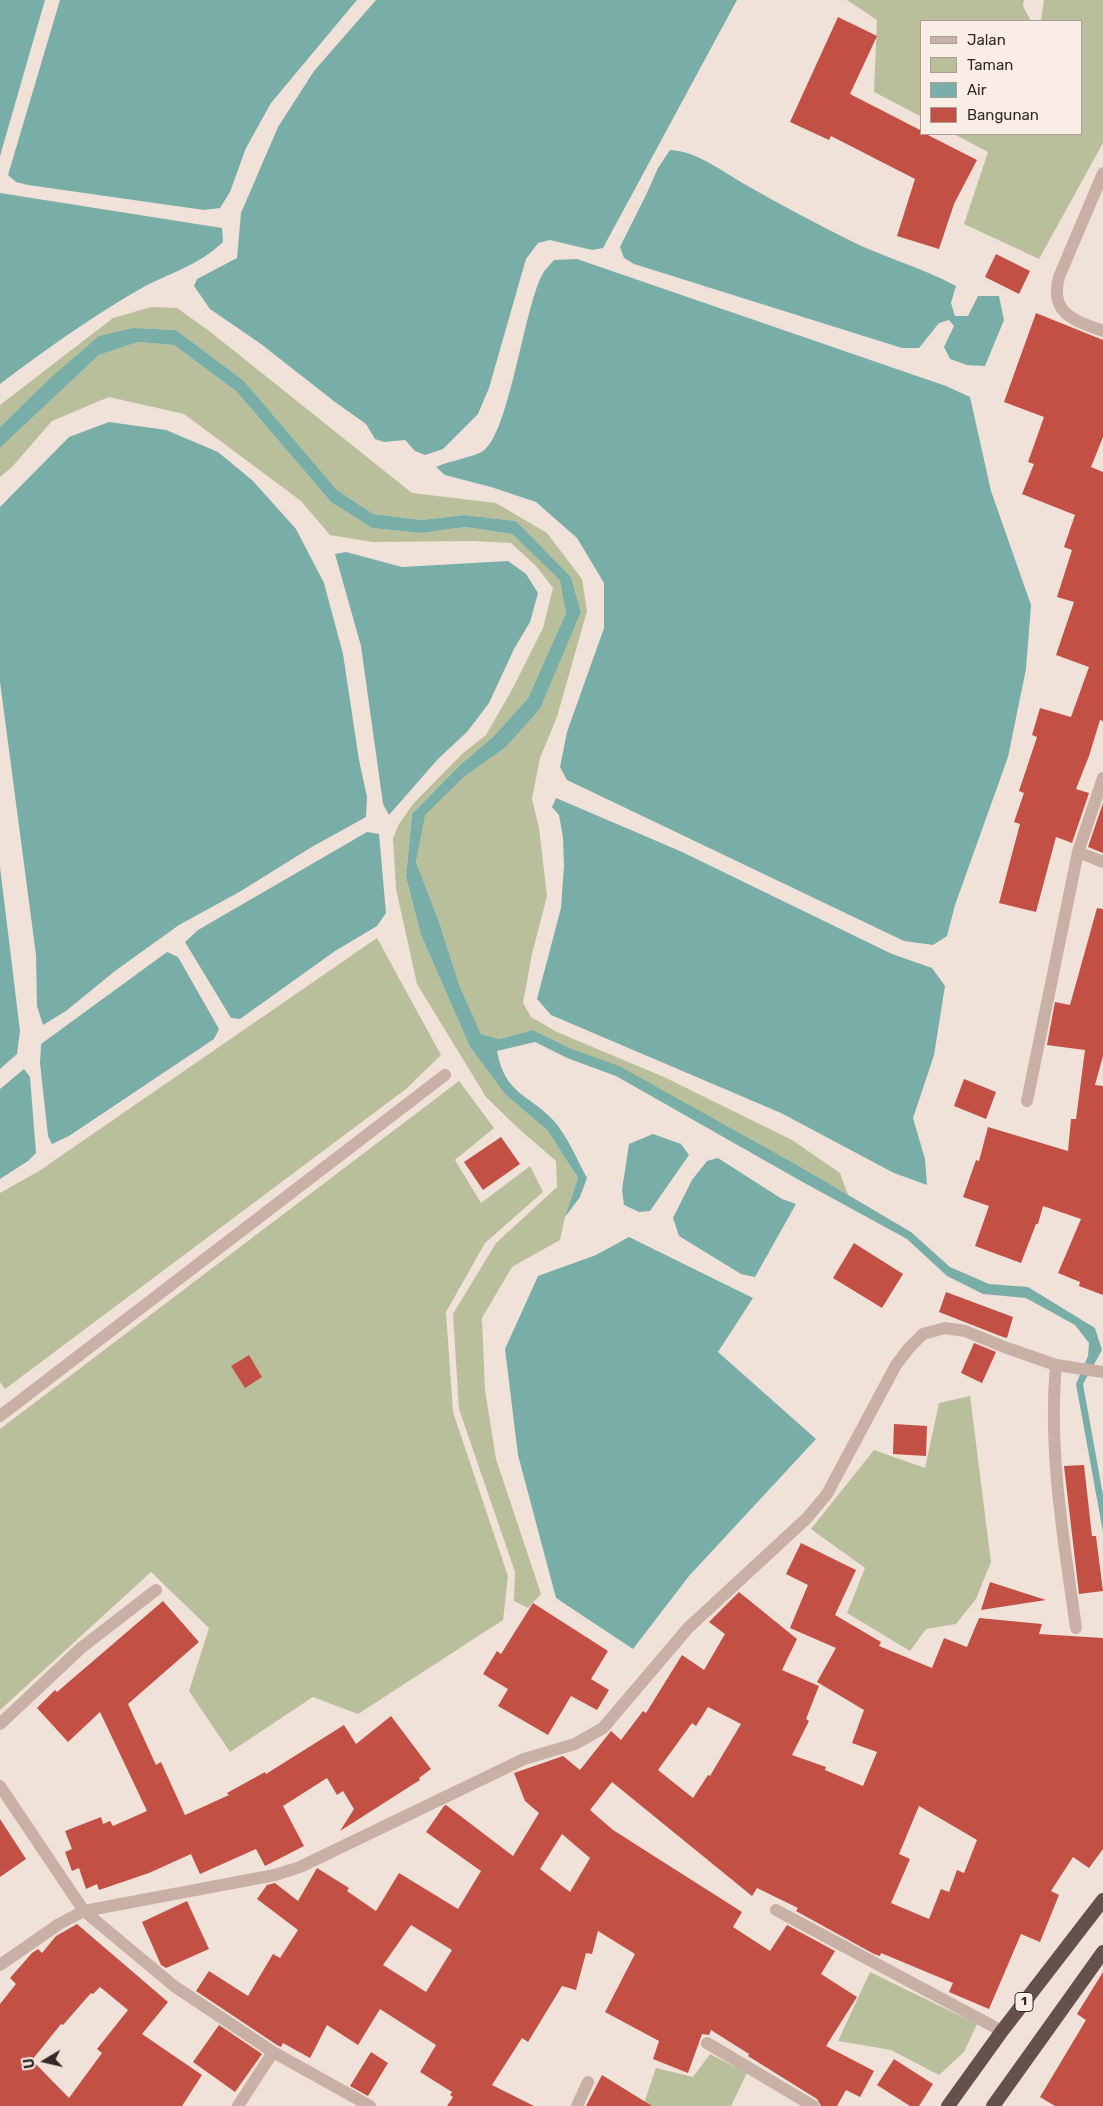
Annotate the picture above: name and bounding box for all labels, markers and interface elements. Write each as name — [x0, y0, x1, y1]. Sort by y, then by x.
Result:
legend — [920, 20, 1083, 135]
text: Jalan — [967, 31, 1006, 49]
text: Taman — [967, 56, 1013, 74]
text: Air — [967, 81, 986, 99]
text: Bangunan — [967, 106, 1039, 124]
road number: 1 — [1015, 1992, 1033, 2011]
north arrow — [20, 2036, 70, 2086]
text: U — [21, 2057, 39, 2070]

